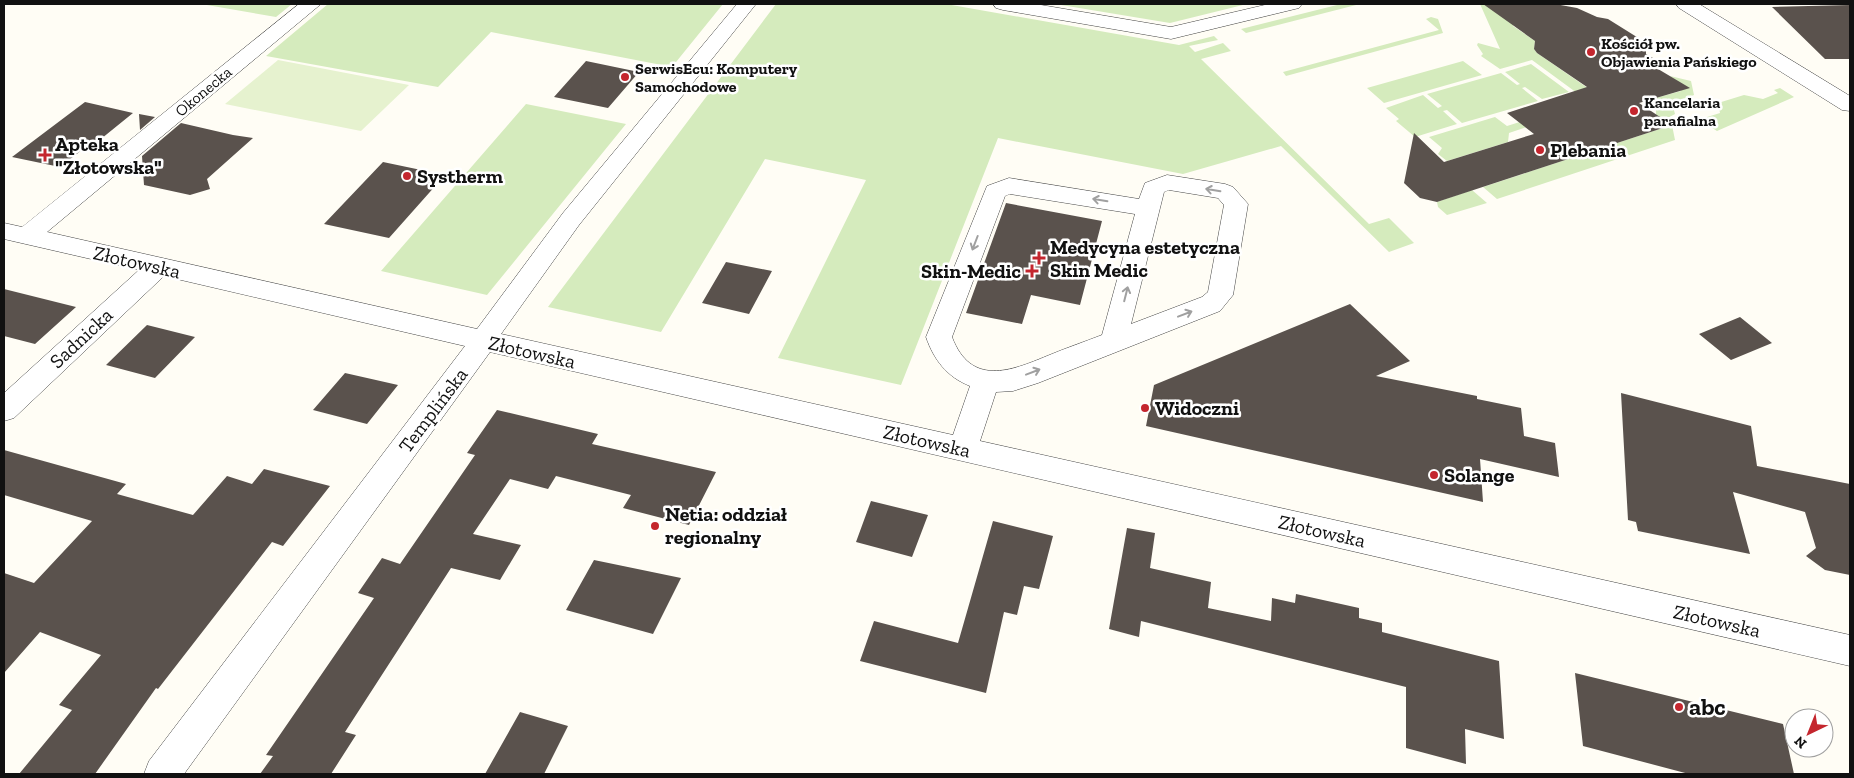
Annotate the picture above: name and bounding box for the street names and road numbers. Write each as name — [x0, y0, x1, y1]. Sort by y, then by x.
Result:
street label: Okonecka — [171, 62, 236, 120]
street label: Złotowska — [91, 240, 183, 284]
street label: Sadnicka — [44, 303, 118, 373]
street label: Złotowska — [486, 330, 578, 374]
street label: Templińska — [393, 363, 473, 457]
street label: Złotowska — [881, 419, 973, 463]
street label: Złotowska — [1276, 509, 1368, 553]
street label: Złotowska — [1671, 599, 1763, 643]

